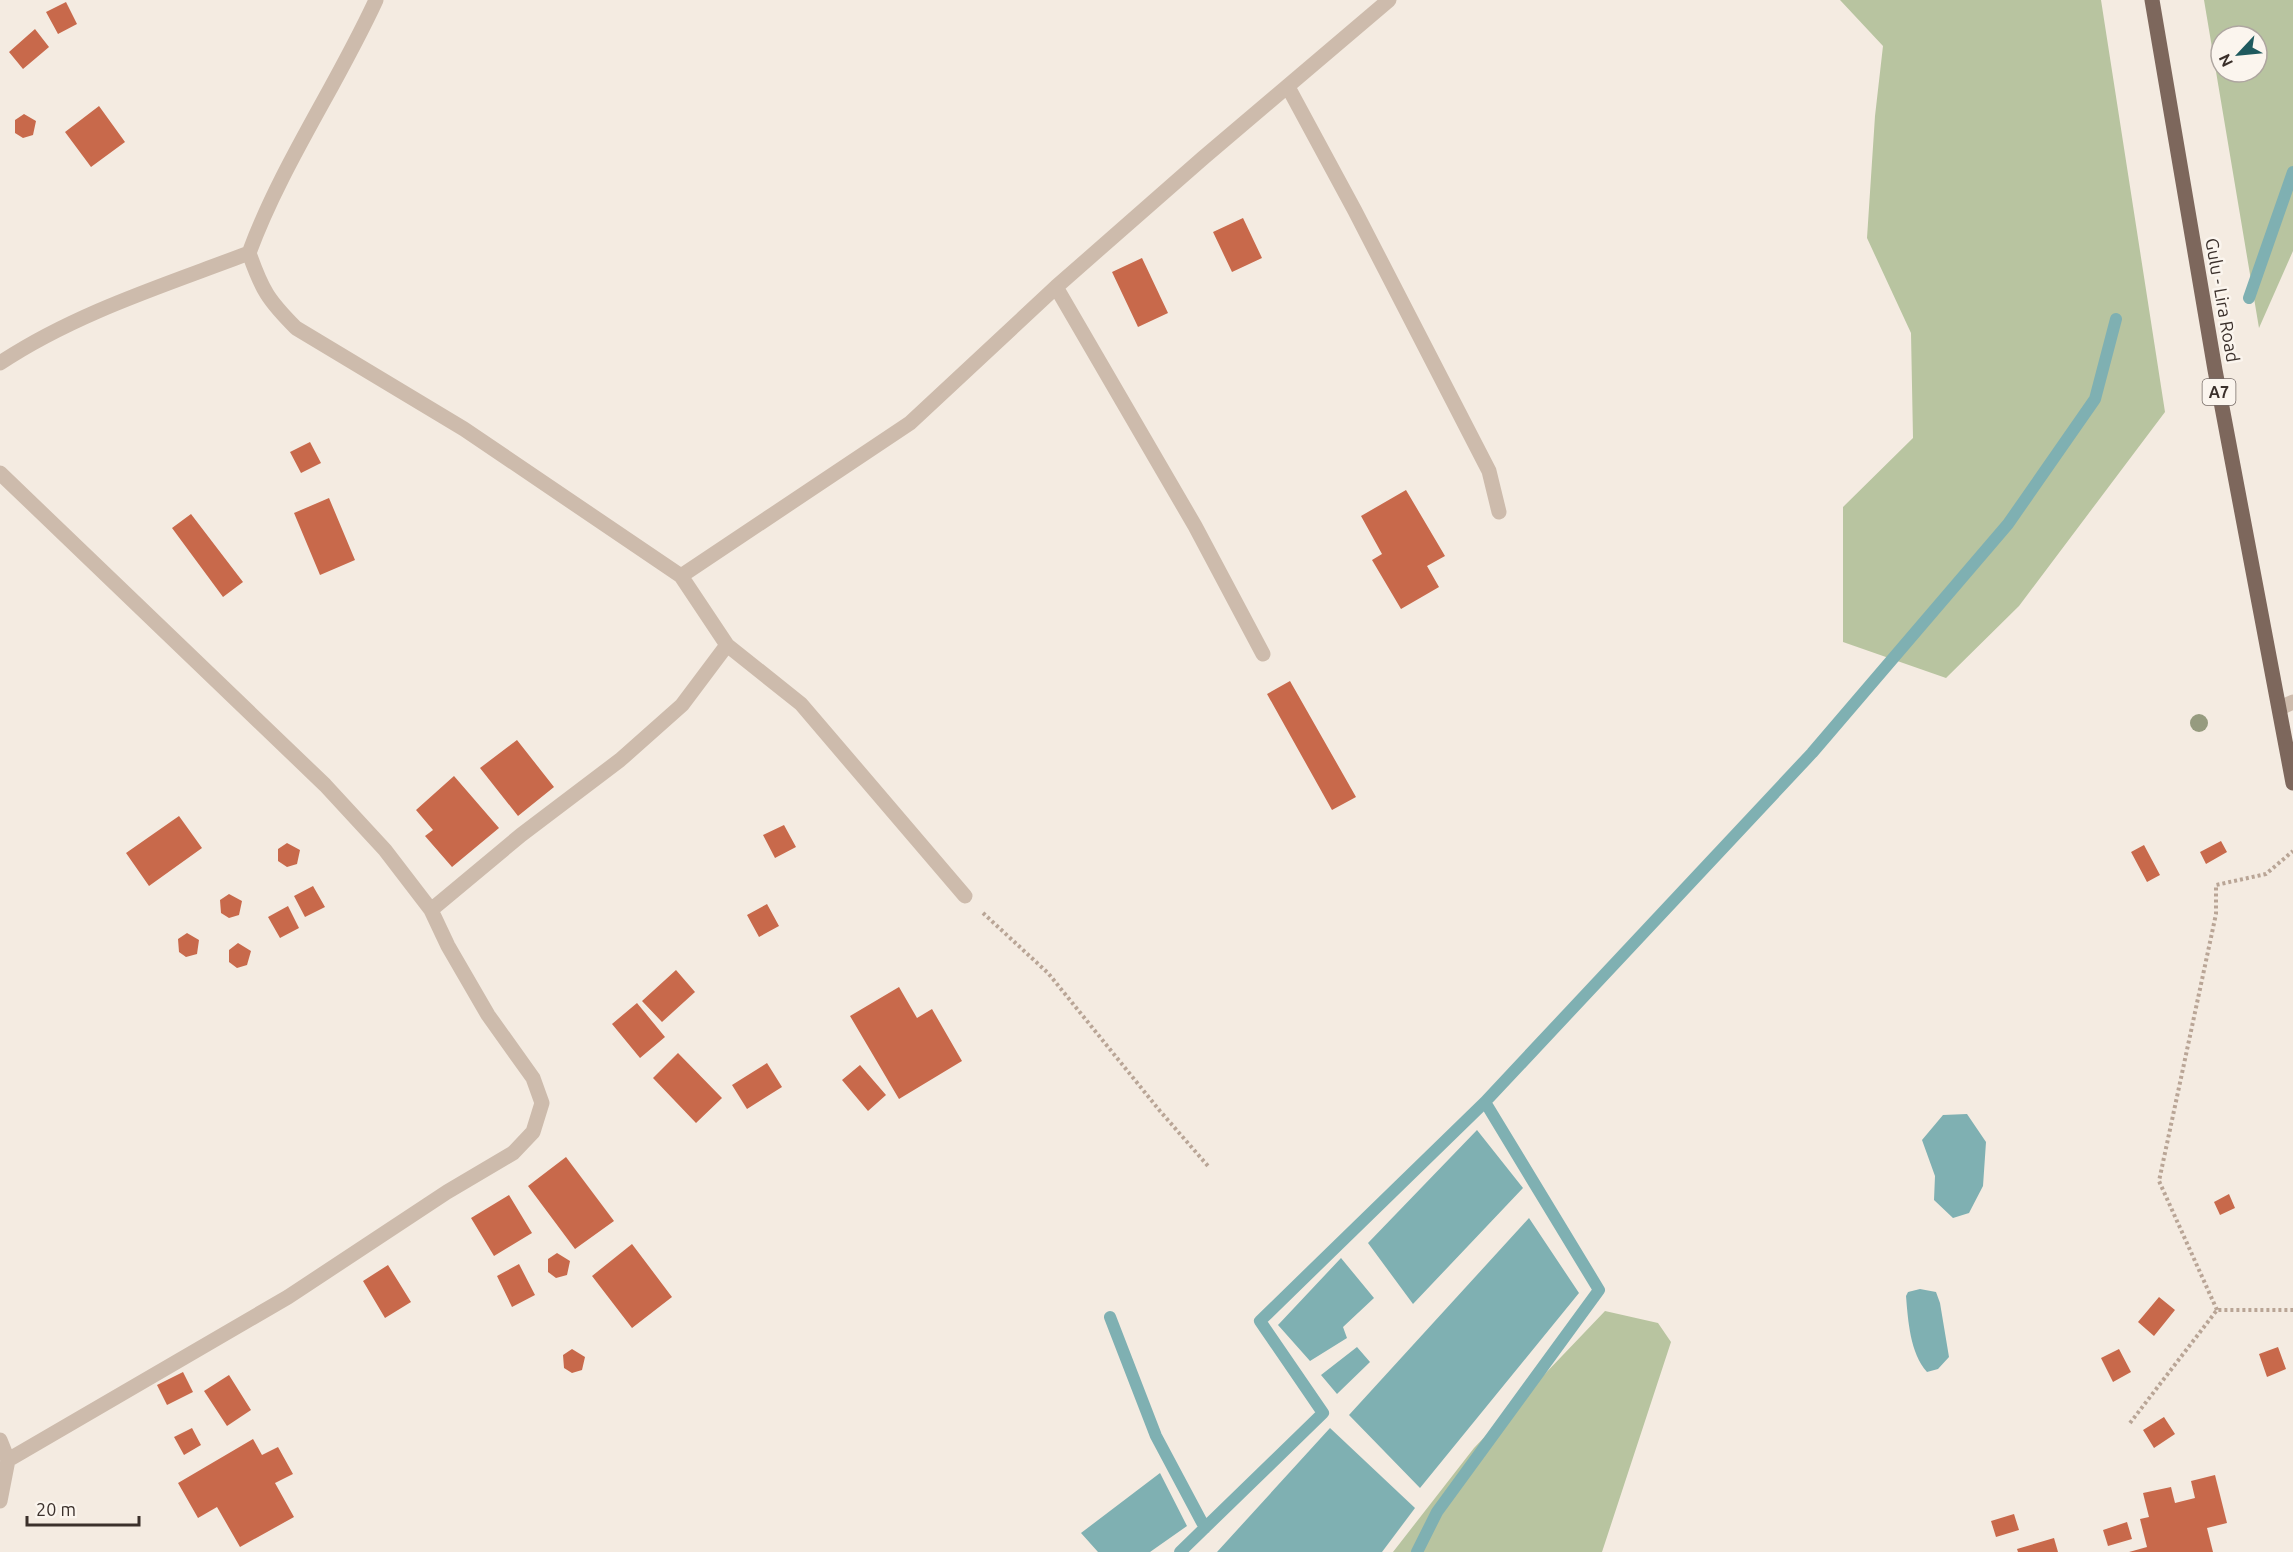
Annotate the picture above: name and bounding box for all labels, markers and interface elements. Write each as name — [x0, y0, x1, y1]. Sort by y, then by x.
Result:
north arrow — [2209, 24, 2269, 84]
text: N — [2215, 51, 2236, 70]
street label: Gulu - Lira Road — [2202, 236, 2244, 364]
road number: A7 — [2202, 379, 2236, 405]
scale bar — [27, 1489, 140, 1527]
text: 20 m — [36, 1499, 76, 1519]

